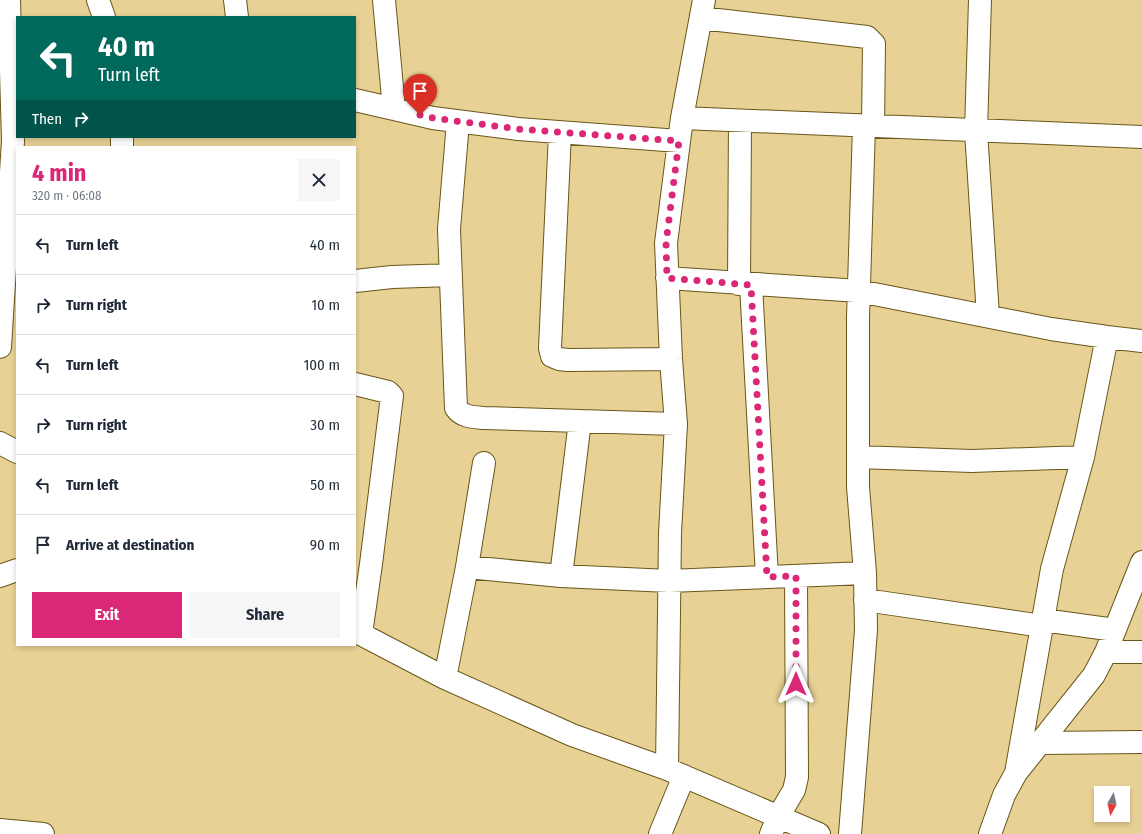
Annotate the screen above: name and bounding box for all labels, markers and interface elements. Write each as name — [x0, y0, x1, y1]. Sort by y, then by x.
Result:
text: 40 m — [98, 30, 155, 63]
icon: left — [32, 32, 84, 84]
text: Turn left — [98, 64, 160, 86]
pin — [403, 74, 437, 115]
icon: arrive — [409, 80, 431, 102]
icon: right — [70, 108, 92, 130]
text: Then — [32, 110, 62, 128]
text: 4 min — [32, 159, 86, 187]
button: close — [298, 159, 340, 201]
text: 320 m · 06:08 — [32, 188, 101, 203]
icon: left — [32, 234, 54, 256]
text: Turn left — [66, 236, 119, 254]
text: 40 m — [310, 236, 340, 254]
icon: right — [32, 294, 54, 316]
text: Turn right — [66, 296, 127, 314]
text: 10 m — [311, 296, 340, 314]
icon: left — [32, 354, 54, 376]
text: Turn left — [66, 356, 119, 374]
text: 100 m — [303, 356, 340, 374]
icon: right — [32, 414, 54, 436]
text: Turn right — [66, 416, 127, 434]
text: 30 m — [310, 416, 340, 434]
icon: left — [32, 474, 54, 496]
text: Turn left — [66, 476, 119, 494]
text: 50 m — [310, 476, 340, 494]
icon: arrive — [32, 534, 54, 556]
text: Arrive at destination — [66, 536, 194, 554]
text: 90 m — [310, 536, 340, 554]
button: Exit — [32, 592, 182, 638]
button: Share — [190, 592, 340, 638]
position arrow — [775, 663, 817, 705]
north arrow — [1094, 786, 1130, 822]
map controls — [1094, 786, 1130, 822]

